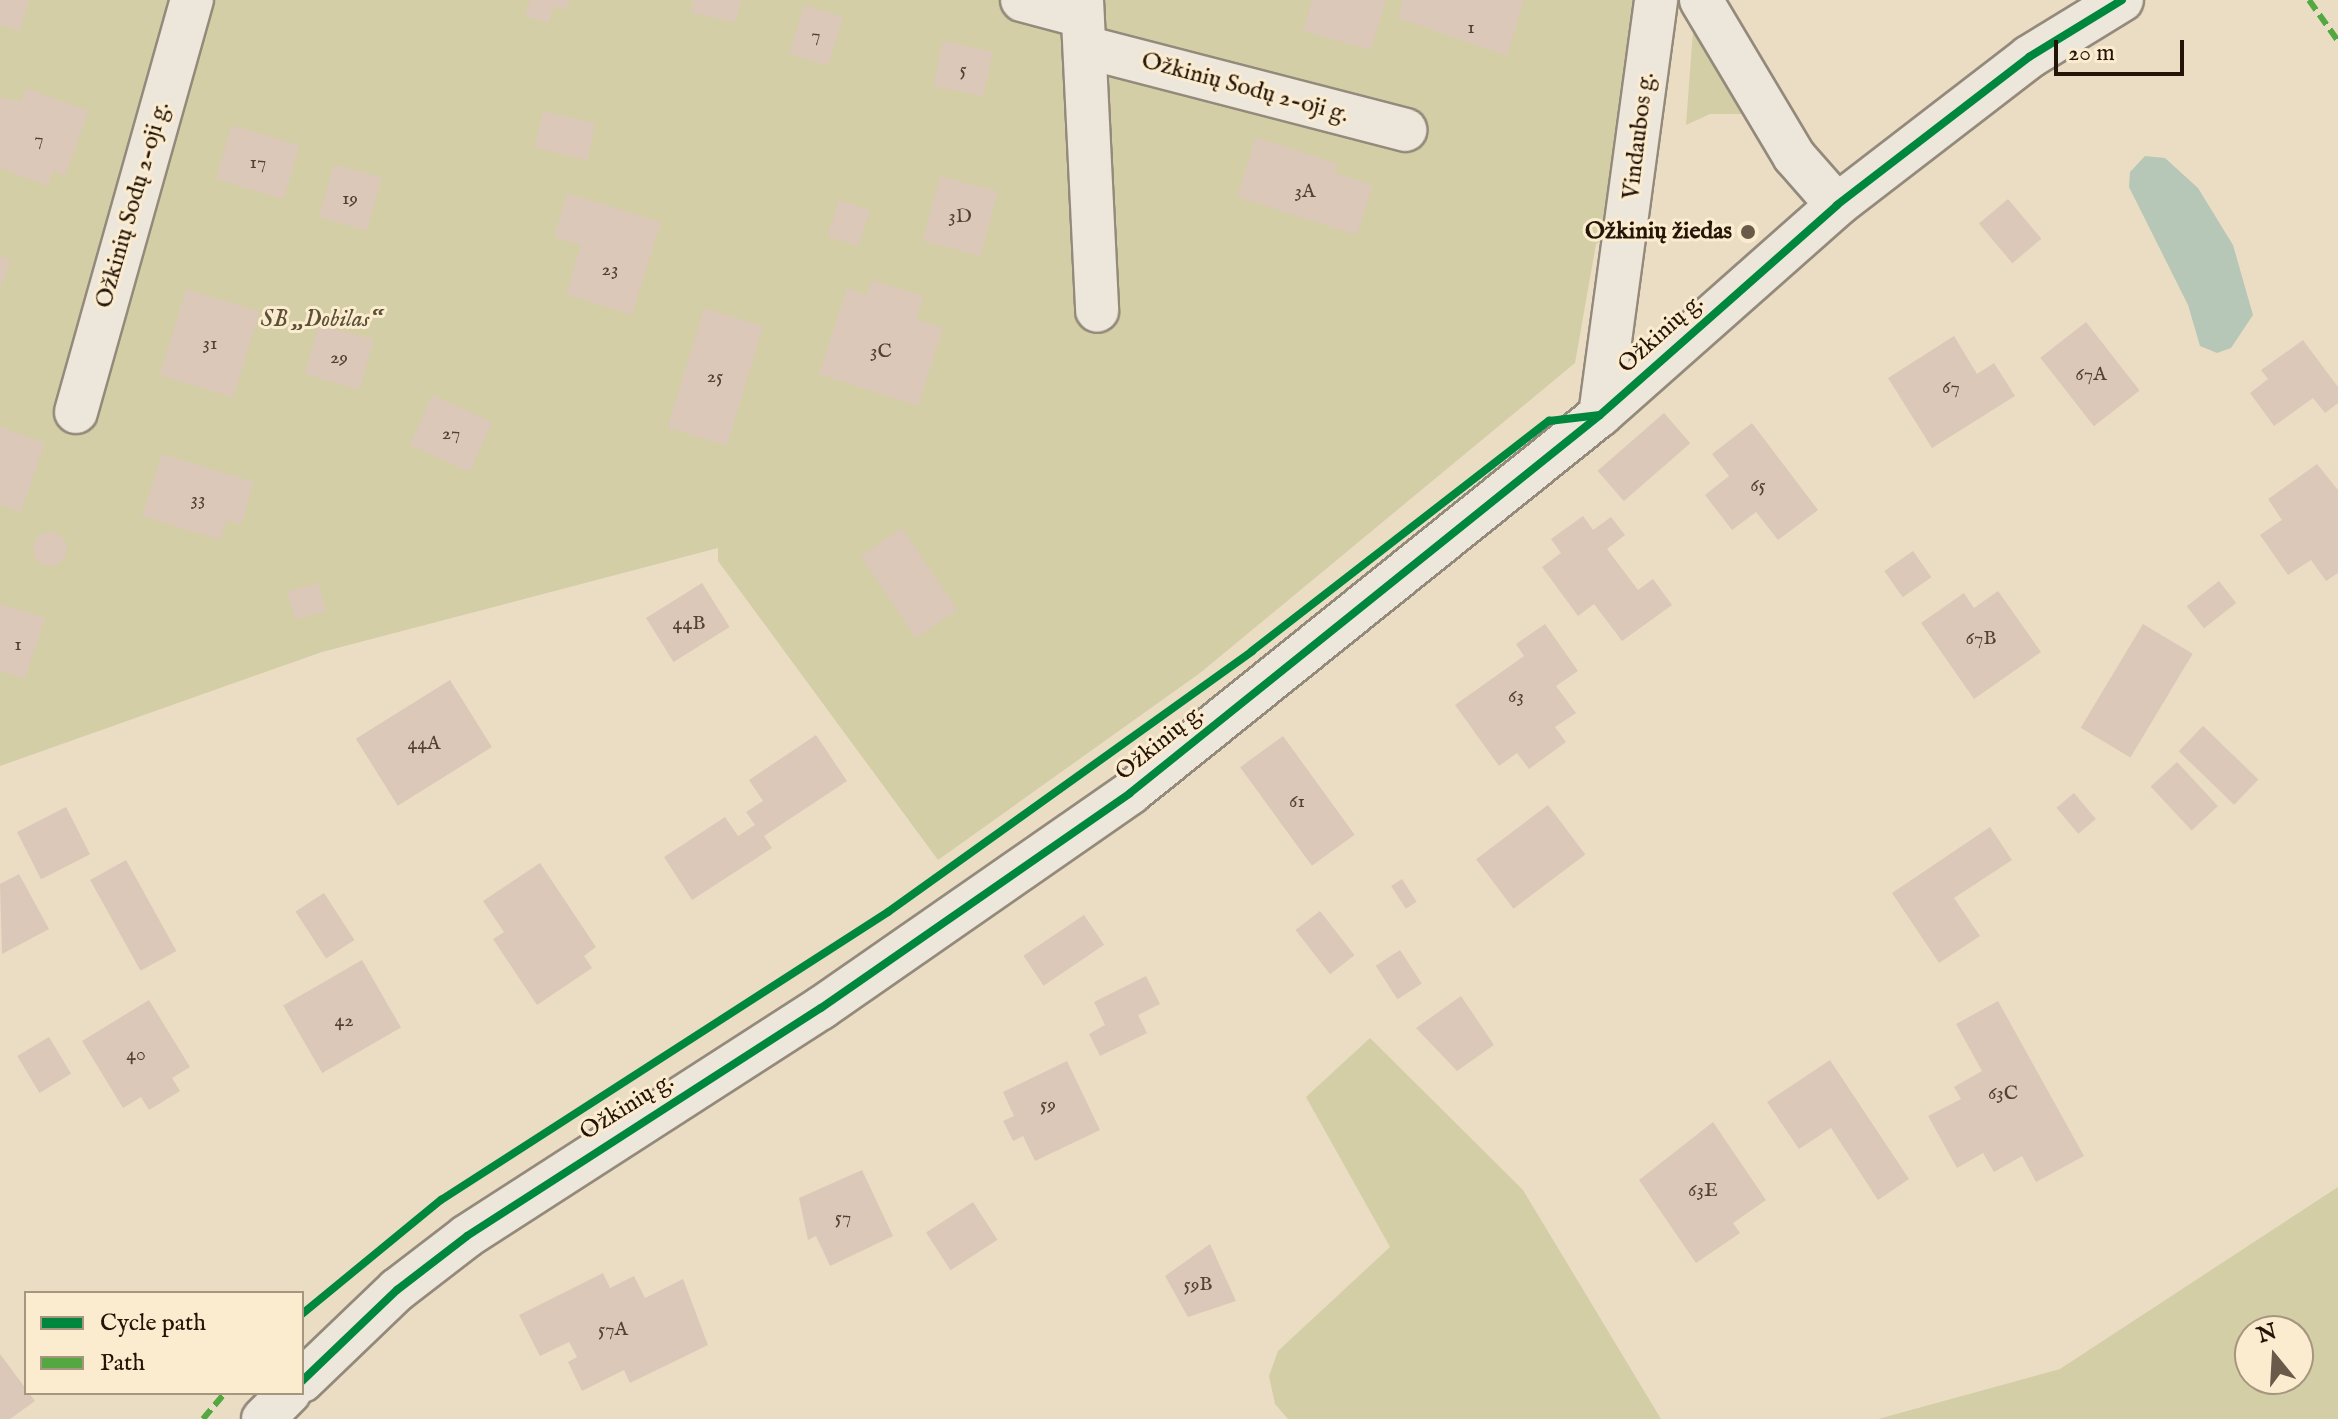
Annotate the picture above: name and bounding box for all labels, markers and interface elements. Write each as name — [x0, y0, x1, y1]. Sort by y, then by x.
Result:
house number: 1 — [1467, 15, 1475, 39]
house number: 7 — [811, 23, 821, 47]
scale bar — [2058, 24, 2188, 74]
text: 20 m — [2068, 38, 2115, 69]
street label: Ožkinių Sodų 2-oji g. — [1138, 46, 1352, 130]
house number: 5 — [959, 57, 967, 81]
street label: Vindaubos g. — [1617, 71, 1661, 201]
street label: Ožkinių Sodų 2-oji g. — [90, 98, 176, 312]
house number: 7 — [34, 127, 44, 151]
house number: 17 — [250, 150, 266, 174]
house number: 3A — [1295, 179, 1315, 203]
house number: 19 — [342, 186, 358, 210]
house number: 3D — [948, 204, 972, 228]
place label: Ožkinių žiedas — [1585, 218, 1732, 246]
marker: Ožkinių žiedas — [1739, 223, 1757, 241]
house number: 23 — [602, 257, 618, 281]
street label: Ožkinių g. — [1612, 288, 1710, 380]
park label: SB „Dobilas“ — [261, 306, 381, 334]
house number: 31 — [203, 331, 217, 355]
house number: 3C — [870, 339, 892, 363]
house number: 29 — [330, 345, 348, 369]
house number: 67A — [2075, 362, 2107, 386]
house number: 25 — [707, 364, 723, 388]
house number: 67 — [1942, 375, 1960, 399]
house number: 27 — [442, 421, 460, 445]
house number: 65 — [1750, 473, 1766, 497]
house number: 33 — [191, 487, 205, 511]
house number: 44B — [673, 611, 705, 635]
house number: 67B — [1965, 626, 1997, 650]
house number: 1 — [14, 632, 22, 656]
house number: 63 — [1508, 684, 1524, 708]
street label: Ožkinių g. — [1110, 699, 1210, 787]
house number: 44A — [407, 731, 441, 755]
house number: 61 — [1289, 789, 1305, 813]
house number: 42 — [334, 1008, 354, 1032]
house number: 40 — [126, 1042, 146, 1066]
street label: Ožkinių g. — [575, 1067, 679, 1147]
house number: 63C — [1988, 1081, 2018, 1105]
house number: 59 — [1040, 1092, 1056, 1116]
house number: 63E — [1688, 1178, 1718, 1202]
house number: 57 — [835, 1205, 851, 1229]
house number: 59B — [1183, 1272, 1213, 1296]
legend — [24, 1291, 304, 1395]
text: Cycle path — [100, 1308, 206, 1339]
north arrow — [2234, 1315, 2314, 1395]
house number: 57A — [598, 1317, 628, 1341]
text: N — [2254, 1318, 2281, 1350]
text: Path — [100, 1348, 145, 1379]

